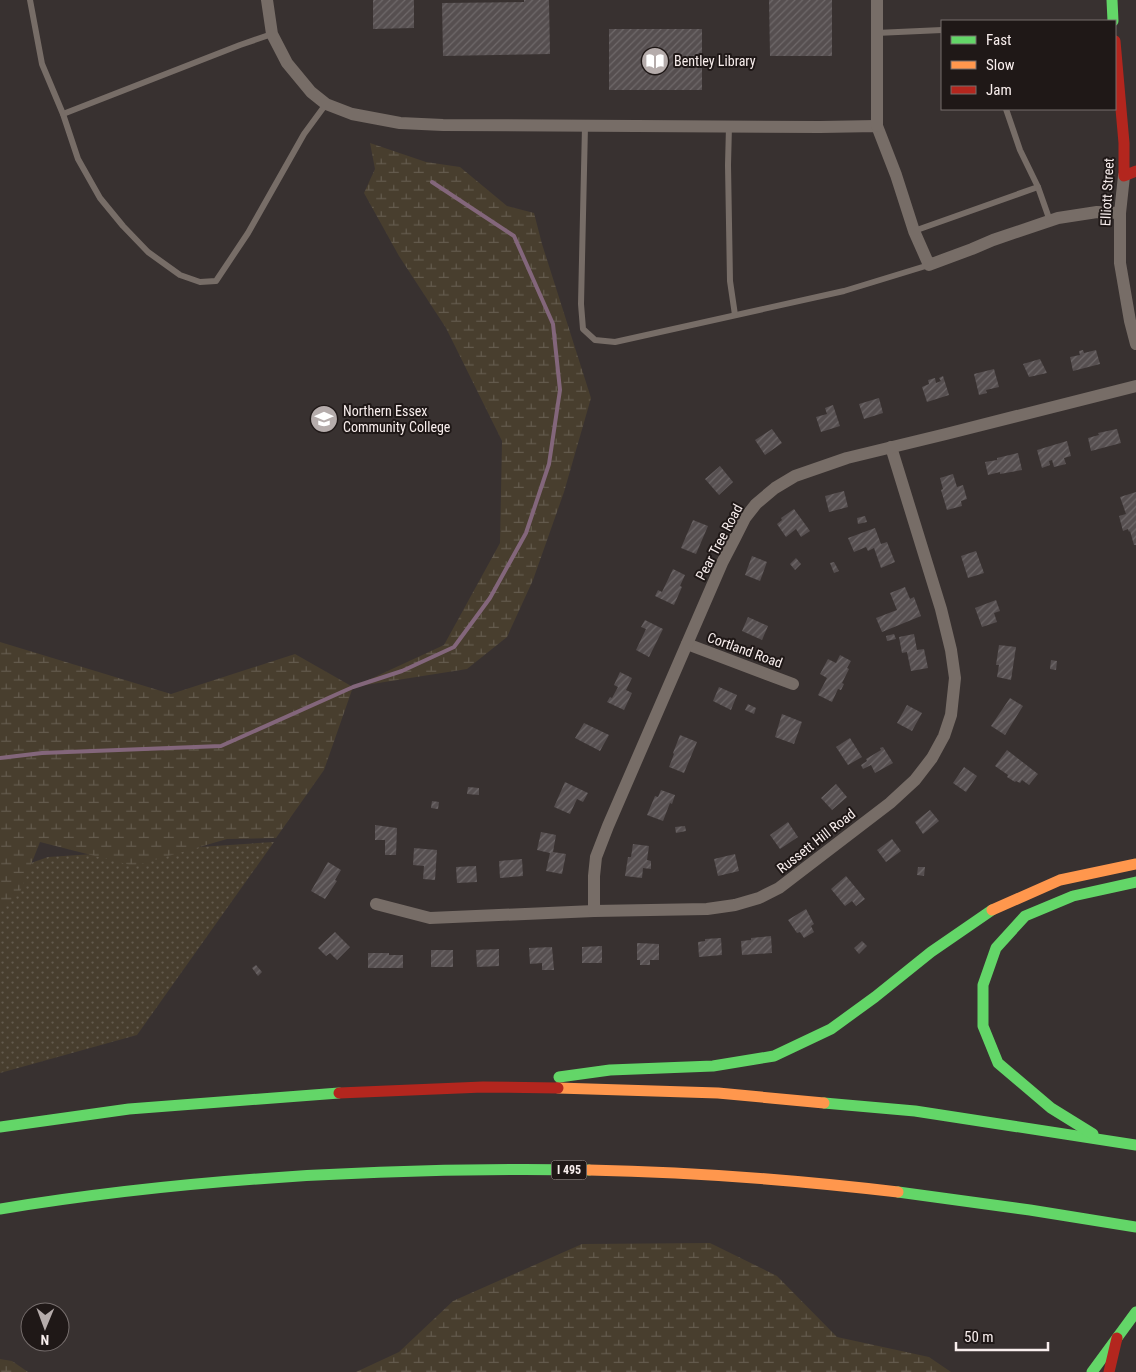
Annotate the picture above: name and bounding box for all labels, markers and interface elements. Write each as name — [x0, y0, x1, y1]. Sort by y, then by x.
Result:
legend — [941, 20, 1116, 110]
text: Fast — [986, 31, 1011, 49]
library icon: Bentley Library — [640, 46, 670, 76]
place label: Bentley Library — [674, 53, 756, 69]
text: Slow — [986, 56, 1015, 74]
text: Jam — [986, 81, 1012, 99]
street label: Elliott Street — [1097, 158, 1117, 226]
place label: Northern Essex Community College — [343, 403, 451, 435]
school or university icon: Northern Essex Community College — [309, 404, 339, 434]
street label: Pear Tree Road — [692, 501, 746, 583]
street label: Cortland Road — [705, 629, 785, 671]
street label: Russett Hill Road — [774, 806, 858, 876]
road number: I 495 — [552, 1160, 586, 1180]
north arrow — [20, 1302, 70, 1352]
scale bar — [956, 1320, 1048, 1352]
text: 50 m — [964, 1328, 994, 1346]
text: N — [40, 1332, 49, 1348]

